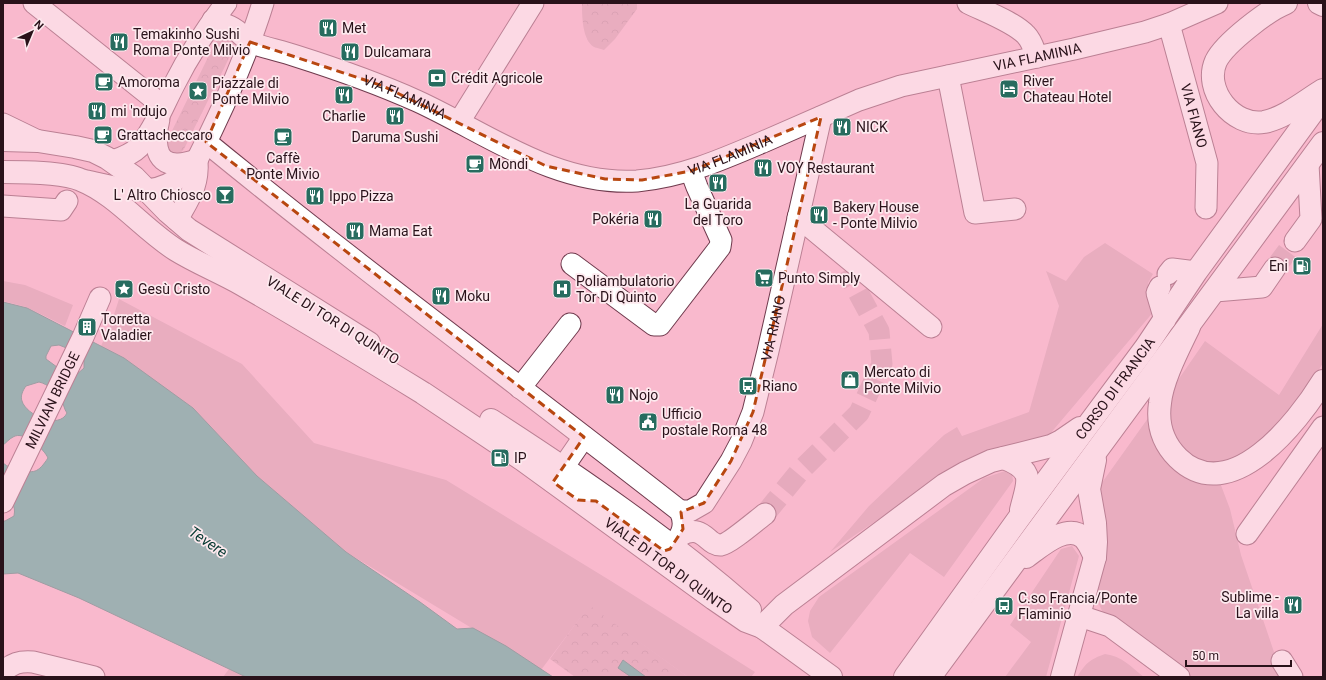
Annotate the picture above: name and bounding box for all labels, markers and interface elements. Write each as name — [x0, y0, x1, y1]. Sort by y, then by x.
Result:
north arrow — [12, 12, 52, 52]
restaurant icon: Met — [317, 17, 339, 39]
text: N — [31, 18, 46, 33]
place label: Met — [342, 20, 367, 36]
place label: Temakinho Sushi Roma Ponte Milvio — [133, 26, 250, 58]
restaurant icon: Temakinho Sushi Roma Ponte Milvio — [108, 31, 130, 53]
street label: VIA FLAMINIA — [992, 40, 1083, 74]
restaurant icon: Dulcamara — [339, 41, 361, 63]
place label: Dulcamara — [364, 44, 431, 60]
bank icon: Crédit Agricole — [426, 67, 448, 89]
place label: Crédit Agricole — [451, 70, 543, 86]
cafe icon: Amoroma — [93, 71, 115, 93]
street label: VIA FLAMINIA — [361, 72, 449, 122]
place label: River Chateau Hotel — [1023, 73, 1112, 105]
place label: Amoroma — [118, 74, 180, 90]
place label: Piazzale di Ponte Milvio — [212, 75, 289, 107]
hotel icon: River Chateau Hotel — [998, 78, 1020, 100]
place icon: Piazzale di Ponte Milvio — [187, 80, 209, 102]
street label: VIA FIANO — [1178, 82, 1210, 150]
restaurant icon: Charlie — [333, 84, 355, 106]
restaurant icon: mi 'ndujo — [86, 100, 108, 122]
place label: mi 'ndujo — [111, 103, 167, 119]
restaurant icon: Daruma Sushi — [384, 105, 406, 127]
place label: Charlie — [322, 108, 366, 124]
restaurant icon: NICK — [831, 116, 853, 138]
place label: NICK — [856, 119, 888, 135]
cafe icon: Grattacheccaro — [92, 124, 114, 146]
cafe icon: Caffè Ponte Mivio — [272, 126, 294, 148]
place label: Grattacheccaro — [117, 127, 213, 143]
place label: Daruma Sushi — [351, 129, 439, 145]
street label: VIA FLAMINIA — [686, 131, 775, 179]
place label: Caffè Ponte Mivio — [246, 150, 320, 182]
cafe icon: Mondi — [464, 153, 486, 175]
place label: Mondi — [489, 156, 528, 172]
restaurant icon: VOY Restaurant — [752, 157, 774, 179]
place label: VOY Restaurant — [777, 160, 875, 176]
restaurant icon: La Guarida del Toro — [707, 172, 729, 194]
bar icon: L' Altro Chiosco — [214, 184, 236, 206]
restaurant icon: Ippo Pizza — [304, 185, 326, 207]
place label: L' Altro Chiosco — [114, 187, 211, 203]
place label: Ippo Pizza — [329, 188, 394, 204]
place label: La Guarida del Toro — [684, 196, 752, 228]
place label: Bakery House - Ponte Milvio — [833, 199, 919, 231]
restaurant icon: Bakery House - Ponte Milvio — [808, 204, 830, 226]
restaurant icon: Pokéria — [642, 208, 664, 230]
place label: Pokéria — [592, 211, 639, 227]
restaurant icon: Mama Eat — [344, 220, 366, 242]
place label: Mama Eat — [369, 223, 433, 239]
fuel station icon: Eni — [1291, 255, 1313, 277]
place label: Eni — [1269, 258, 1288, 274]
supermarket icon: Punto Simply — [753, 267, 775, 289]
place label: Punto Simply — [778, 270, 860, 286]
street label: VIALE DI TOR DI QUINTO — [264, 273, 402, 367]
place label: Poliambulatorio Tor Di Quinto — [576, 273, 675, 305]
place icon: Gesù Cristo — [113, 278, 135, 300]
hospital icon: Poliambulatorio Tor Di Quinto — [551, 278, 573, 300]
place label: Gesù Cristo — [138, 281, 210, 297]
restaurant icon: Moku — [430, 285, 452, 307]
place label: Moku — [455, 288, 490, 304]
street label: VIA RIANO — [758, 294, 788, 363]
place label: Torretta Valadier — [101, 311, 152, 343]
building icon: Torretta Valadier — [76, 316, 98, 338]
street label: CORSO DI FRANCIA — [1072, 334, 1158, 443]
street label: MILVIAN BRIDGE — [22, 349, 83, 451]
place label: Mercato di Ponte Milvio — [864, 364, 941, 396]
shop icon: Mercato di Ponte Milvio — [839, 369, 861, 391]
bus stop icon: Riano — [737, 375, 759, 397]
place label: Riano — [762, 378, 797, 394]
restaurant icon: Nojo — [604, 384, 626, 406]
place label: Nojo — [629, 387, 658, 403]
place label: Ufficio postale Roma 48 — [662, 406, 767, 438]
public building icon: Ufficio postale Roma 48 — [637, 411, 659, 433]
fuel station icon: IP — [489, 447, 511, 469]
place label: IP — [514, 450, 527, 466]
street label: VIALE DI TOR DI QUINTO — [602, 514, 735, 617]
water label: Tevere — [185, 523, 231, 562]
place label: Sublime - La villa — [1221, 589, 1279, 621]
place label: C.so Francia/Ponte Flaminio — [1018, 590, 1137, 622]
restaurant icon: Sublime - La villa — [1282, 594, 1304, 616]
bus stop icon: C.so Francia/Ponte Flaminio — [993, 595, 1015, 617]
scale bar — [1186, 642, 1291, 668]
text: 50 m — [1192, 649, 1219, 663]

